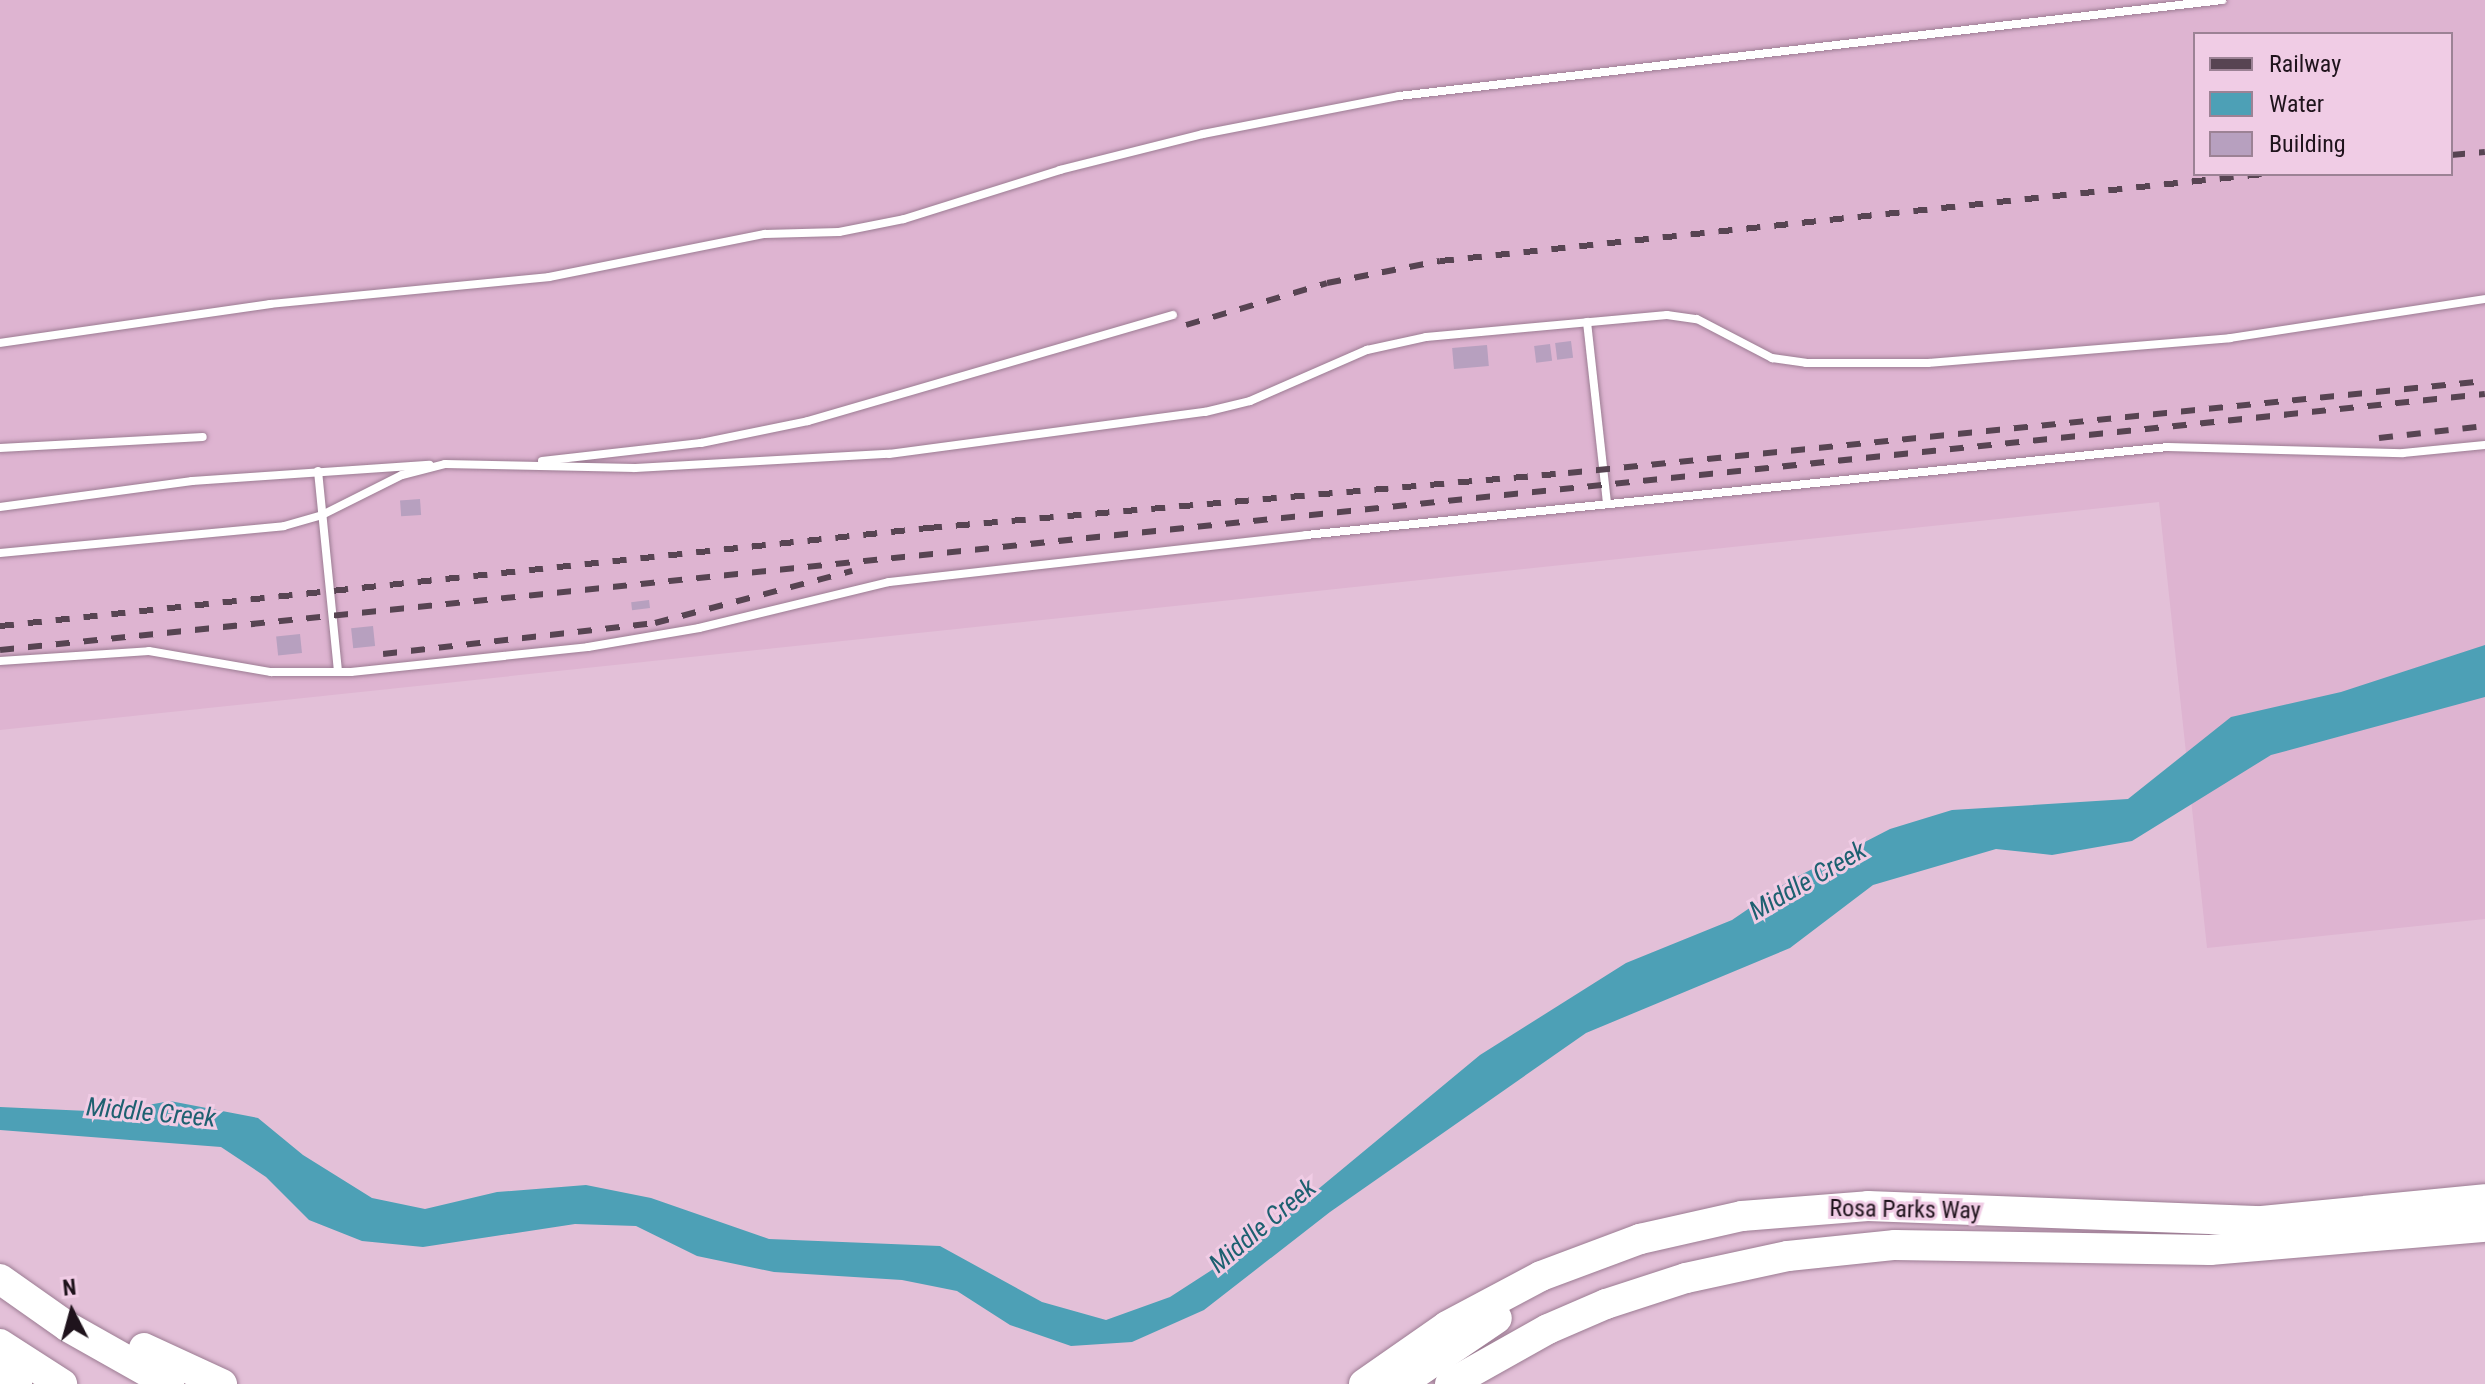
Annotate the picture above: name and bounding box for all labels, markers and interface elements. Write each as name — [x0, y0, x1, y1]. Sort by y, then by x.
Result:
legend — [2193, 32, 2453, 176]
text: Railway — [2269, 50, 2341, 78]
text: Water — [2269, 90, 2324, 118]
text: Building — [2269, 130, 2346, 158]
water label: Middle Creek — [1744, 835, 1872, 927]
water label: Middle Creek — [85, 1092, 217, 1134]
water label: Middle Creek — [1203, 1172, 1323, 1280]
street label: Rosa Parks Way — [1829, 1194, 1981, 1226]
north arrow — [32, 1272, 112, 1352]
text: N — [61, 1274, 77, 1301]

